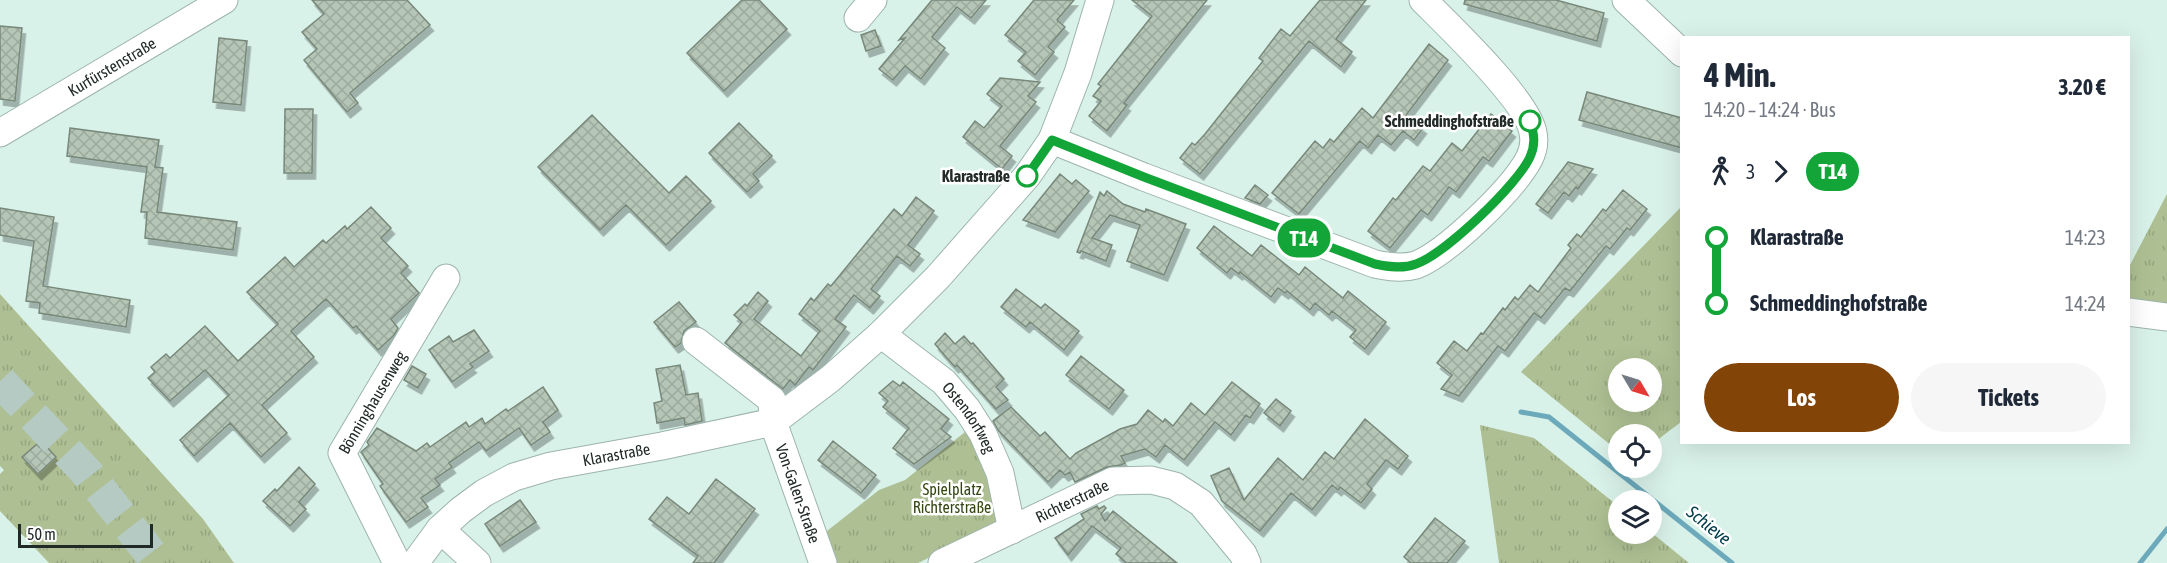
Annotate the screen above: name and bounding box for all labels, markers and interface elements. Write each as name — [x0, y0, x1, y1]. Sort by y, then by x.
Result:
street label: Kurfürstenstraße — [65, 34, 159, 100]
text: 4 Min. — [1704, 56, 1776, 94]
text: 3.20 € — [2058, 74, 2106, 100]
text: 14:20 – 14:24 · Bus — [1704, 98, 1836, 121]
marker: Schmeddinghofstraße — [1519, 110, 1541, 132]
place label: Schmeddinghofstraße — [1385, 112, 1514, 130]
icon: walk — [1704, 155, 1737, 188]
icon: forward — [1764, 155, 1797, 188]
text: T14 — [1818, 159, 1847, 183]
text: 3 — [1746, 160, 1755, 183]
marker: Klarastraße — [1016, 165, 1038, 187]
place label: Klarastraße — [942, 167, 1010, 185]
line badge: T14 — [1270, 218, 1338, 258]
text: Klarastraße — [1750, 224, 1844, 250]
text: T14 — [1290, 226, 1318, 250]
text: 14:23 — [2065, 226, 2106, 249]
text: Schmeddinghofstraße — [1750, 290, 1928, 316]
text: 14:24 — [2065, 292, 2106, 315]
street label: Bönninghausenweg — [335, 348, 410, 457]
north arrow — [1608, 358, 1662, 412]
map controls — [1608, 358, 1662, 544]
button: Los — [1704, 363, 1899, 432]
button: Tickets — [1911, 363, 2106, 432]
street label: Ostendorfweg — [939, 378, 999, 456]
button: locate — [1608, 424, 1662, 478]
street label: Klarastraße — [581, 439, 651, 469]
street label: Von-Galen-Straße — [772, 441, 824, 545]
street label: Richterstraße — [1032, 476, 1111, 526]
park label: Spielplatz Richterstraße — [913, 480, 991, 516]
button: layers — [1608, 490, 1662, 544]
water label: Schieve — [1682, 500, 1735, 549]
scale bar — [18, 521, 153, 548]
text: 50 m — [27, 525, 56, 543]

